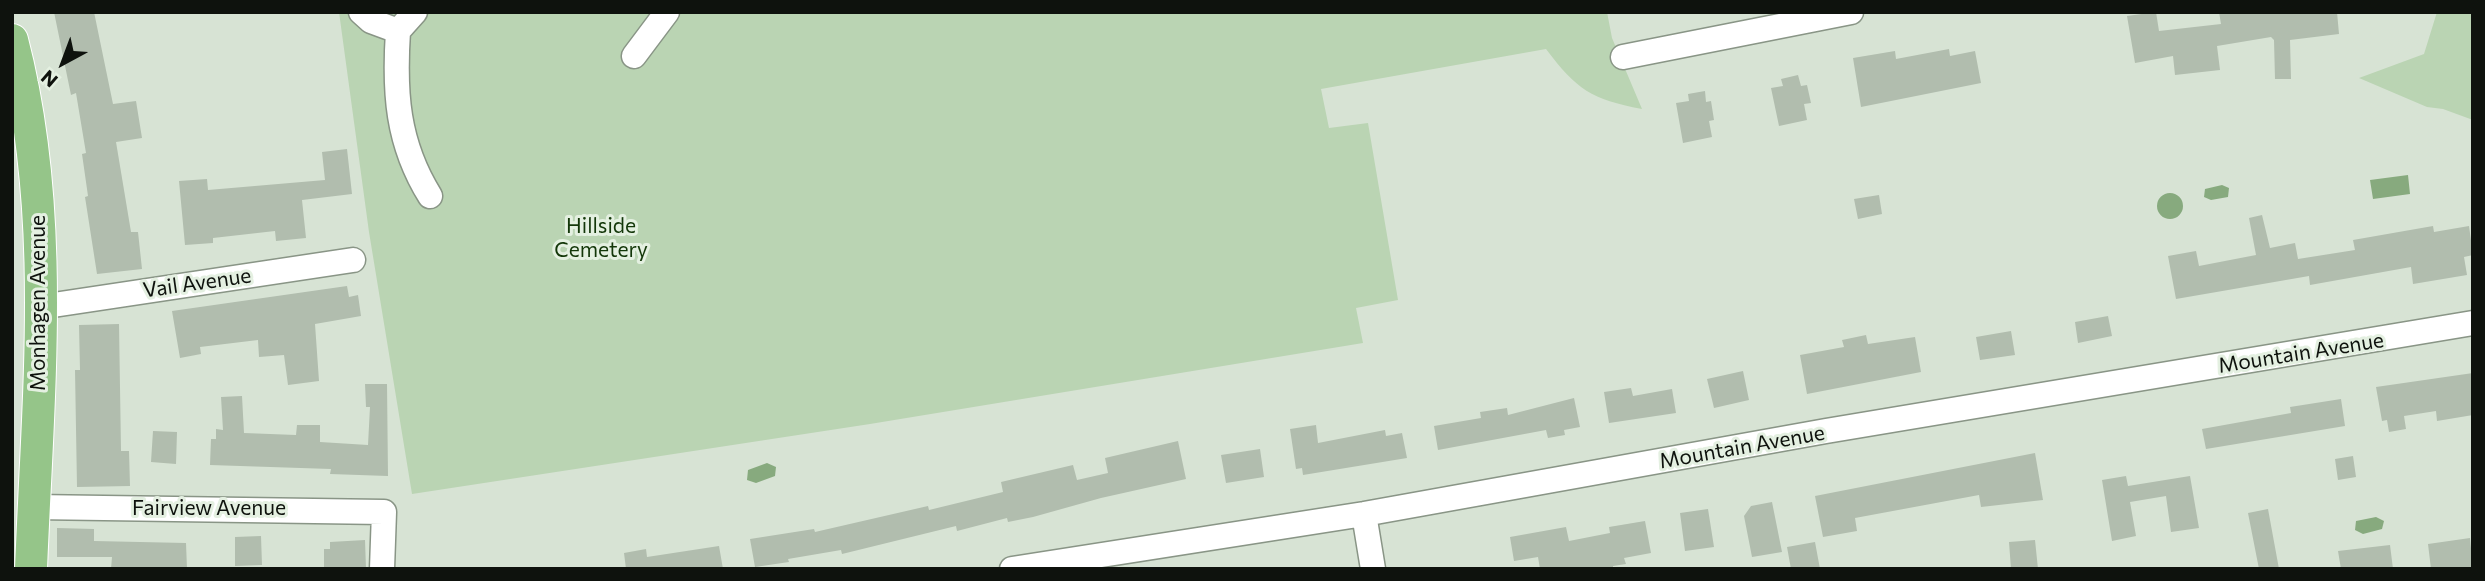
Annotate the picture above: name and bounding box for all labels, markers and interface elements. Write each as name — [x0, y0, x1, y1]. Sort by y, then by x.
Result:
north arrow — [28, 28, 98, 98]
text: N — [36, 66, 62, 93]
park label: Hillside Cemetery — [554, 213, 648, 263]
street label: Monhagen Avenue — [25, 215, 51, 391]
street label: Vail Avenue — [141, 263, 253, 303]
street label: Mountain Avenue — [2216, 327, 2386, 379]
street label: Mountain Avenue — [1657, 420, 1827, 474]
street label: Fairview Avenue — [132, 495, 286, 521]

